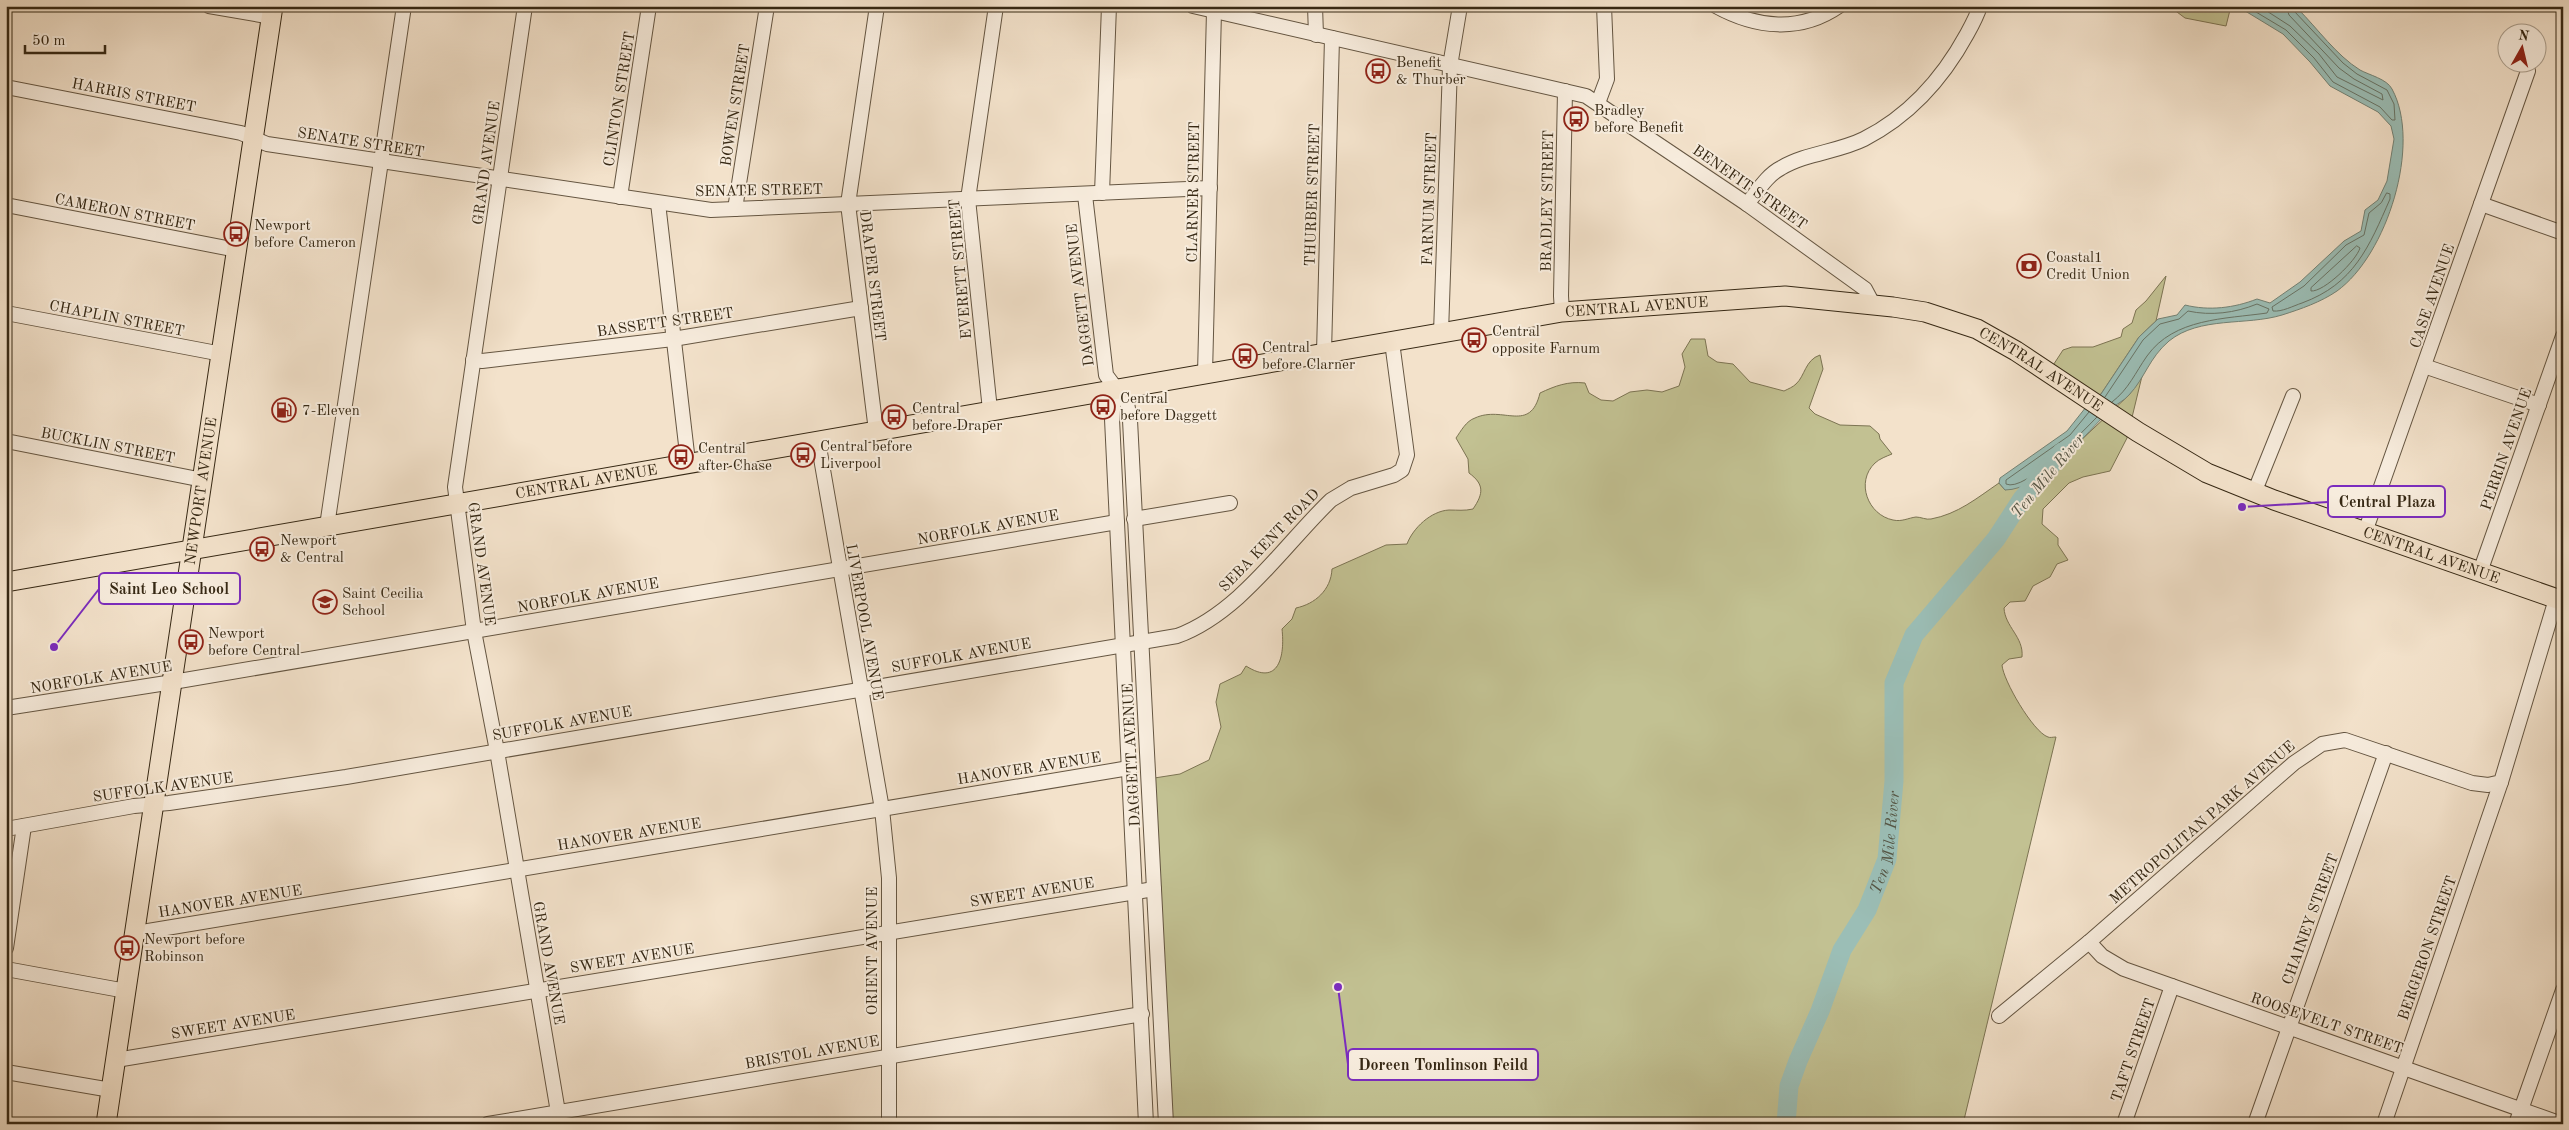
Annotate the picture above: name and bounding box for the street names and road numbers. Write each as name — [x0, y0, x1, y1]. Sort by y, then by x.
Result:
street label: CLINTON STREET — [602, 31, 639, 168]
street label: BOWEN STREET — [719, 43, 754, 168]
street label: HARRIS STREET — [70, 77, 197, 116]
street label: GRAND AVENUE — [471, 100, 504, 226]
street label: CLARNER STREET — [1186, 121, 1203, 263]
street label: THURBER STREET — [1304, 123, 1323, 267]
street label: SENATE STREET — [296, 126, 425, 161]
street label: BRADLEY STREET — [1540, 130, 1557, 272]
street label: FARNUM STREET — [1421, 132, 1440, 266]
street label: BENEFIT STREET — [1689, 143, 1809, 233]
street label: SENATE STREET — [695, 183, 823, 200]
street label: CAMERON STREET — [53, 192, 196, 234]
street label: EVERETT STREET — [948, 198, 975, 340]
street label: DRAPER STREET — [856, 210, 887, 342]
street label: DAGGETT AVENUE — [1065, 223, 1098, 367]
street label: CASE AVENUE — [2409, 242, 2458, 351]
street label: CENTRAL AVENUE — [1564, 296, 1709, 321]
street label: CHAPLIN STREET — [48, 299, 186, 340]
street label: BASSETT STREET — [596, 306, 735, 341]
street label: CENTRAL AVENUE — [1976, 326, 2105, 415]
street label: PERRIN AVENUE — [2479, 386, 2535, 513]
street label: NEWPORT AVENUE — [184, 416, 220, 566]
street label: BUCKLIN STREET — [39, 426, 176, 467]
street label: CENTRAL AVENUE — [514, 463, 659, 502]
street label: SEBA KENT ROAD — [1217, 487, 1323, 595]
street label: GRAND AVENUE — [464, 501, 497, 627]
street label: NORFOLK AVENUE — [916, 509, 1060, 548]
street label: CENTRAL AVENUE — [2361, 526, 2501, 587]
street label: LIVERPOOL AVENUE — [842, 543, 885, 702]
street label: NORFOLK AVENUE — [516, 577, 660, 616]
street label: SUFFOLK AVENUE — [890, 637, 1032, 676]
street label: NORFOLK AVENUE — [29, 660, 173, 697]
street label: DAGGETT AVENUE — [1121, 683, 1144, 827]
street label: SUFFOLK AVENUE — [491, 705, 633, 744]
street label: METROPOLITAN PARK AVENUE — [2108, 739, 2298, 907]
street label: HANOVER AVENUE — [956, 751, 1102, 788]
street label: SUFFOLK AVENUE — [92, 771, 234, 806]
street label: HANOVER AVENUE — [556, 817, 702, 854]
street label: CHAINEY STREET — [2281, 852, 2342, 987]
street label: BERGERON STREET — [2397, 874, 2460, 1023]
street label: SWEET AVENUE — [969, 876, 1095, 911]
street label: HANOVER AVENUE — [157, 884, 303, 921]
street label: ORIENT AVENUE — [866, 887, 881, 1015]
street label: GRAND AVENUE — [529, 900, 566, 1026]
street label: SWEET AVENUE — [569, 942, 695, 977]
street label: ROOSEVELT STREET — [2248, 991, 2405, 1058]
street label: TAFT STREET — [2110, 997, 2159, 1104]
street label: SWEET AVENUE — [170, 1008, 296, 1043]
street label: BRISTOL AVENUE — [744, 1034, 881, 1073]

